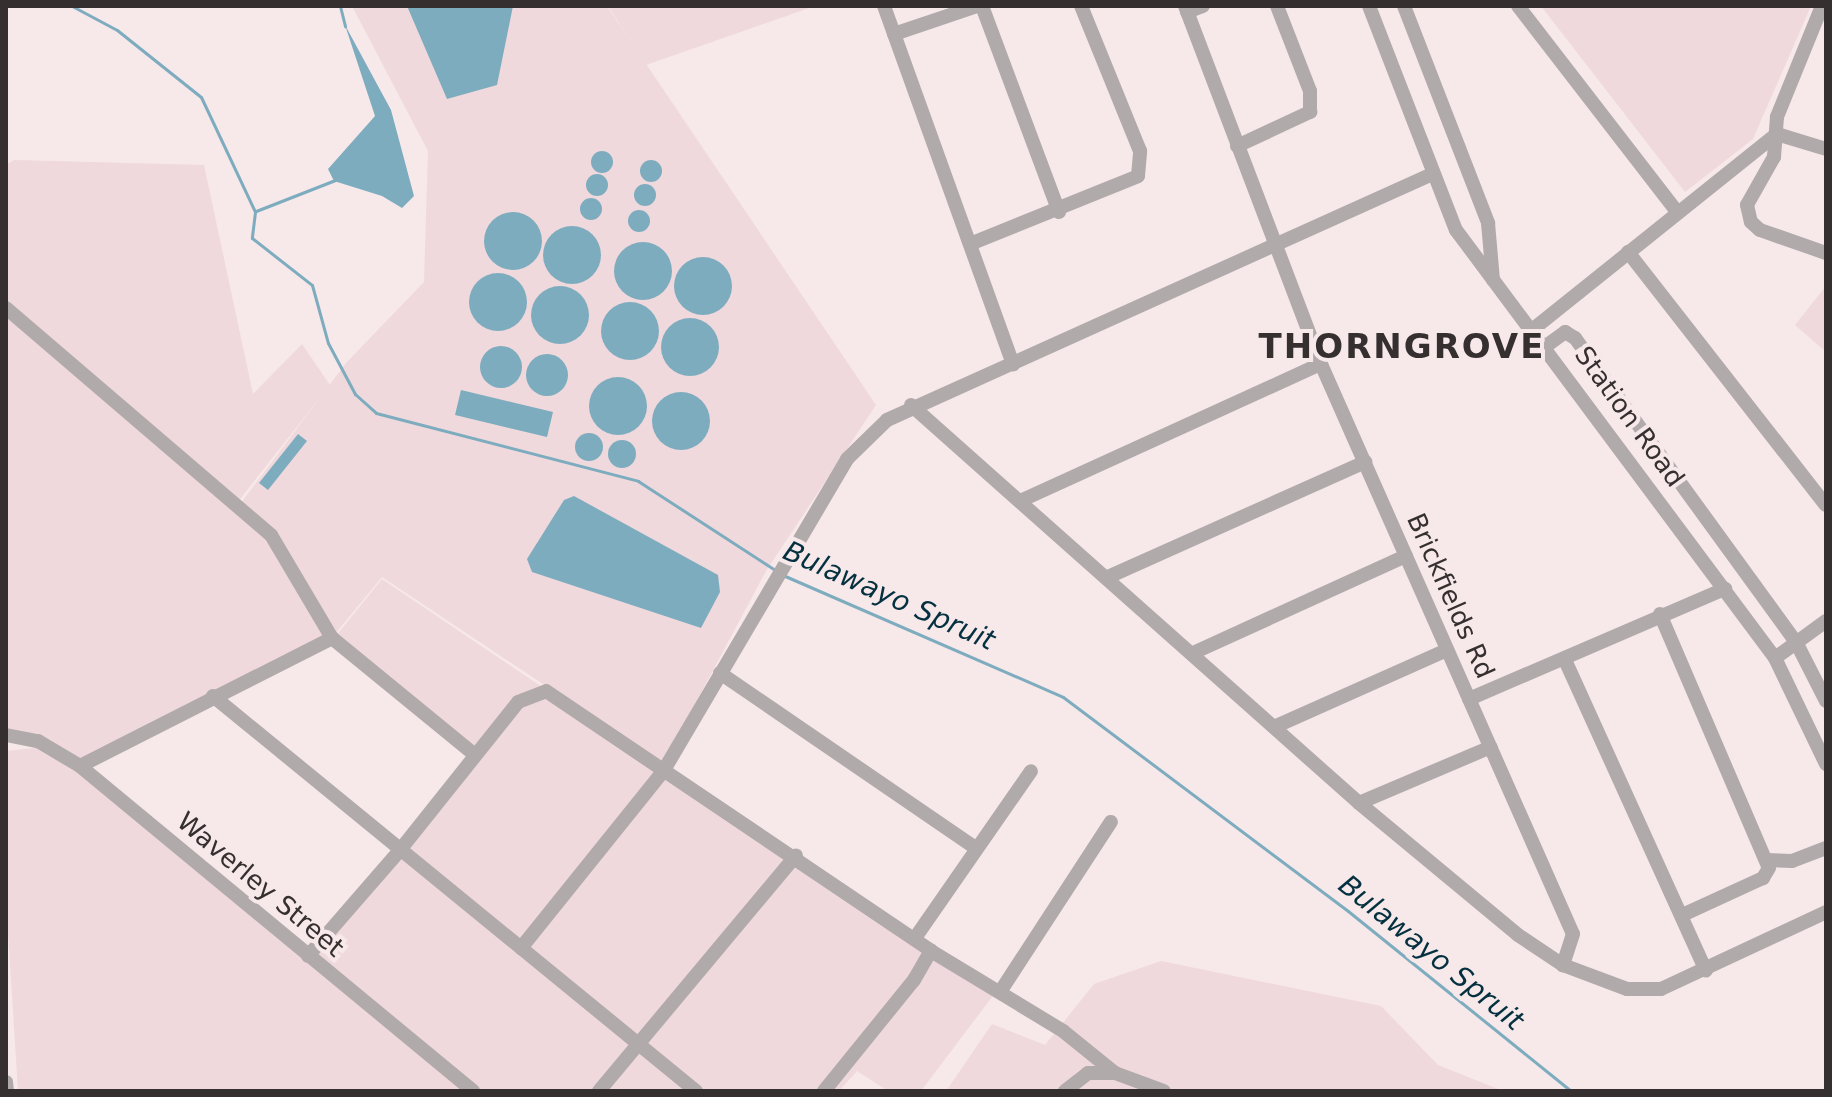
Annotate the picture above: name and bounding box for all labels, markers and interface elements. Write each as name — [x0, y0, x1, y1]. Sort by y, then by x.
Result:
district label: THORNGROVE — [1259, 327, 1545, 367]
street label: Station Road — [1568, 341, 1690, 493]
street label: Brickfields Rd — [1400, 509, 1500, 683]
water label: Bulawayo Spruit — [778, 534, 1000, 658]
street label: Waverley Street — [170, 806, 350, 964]
water label: Bulawayo Spruit — [1332, 868, 1530, 1038]

